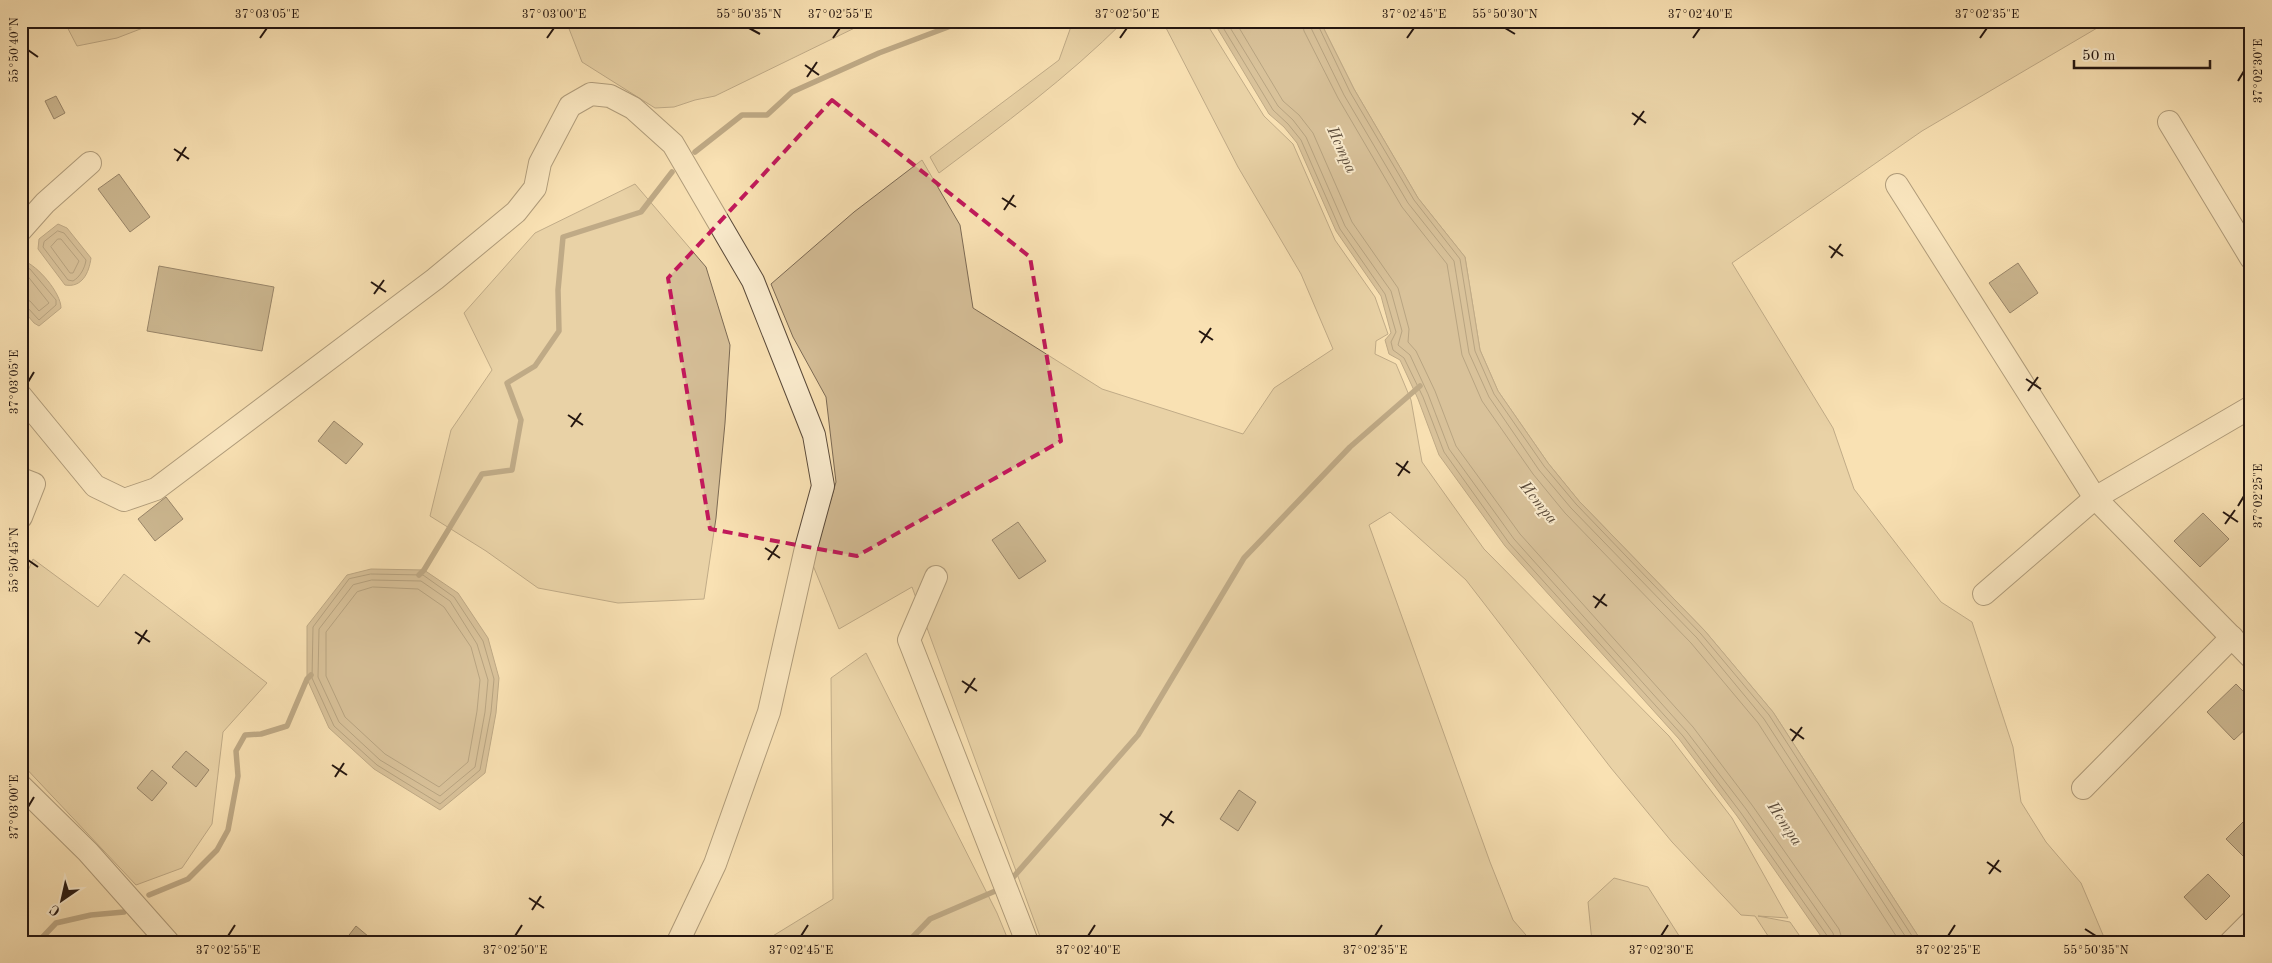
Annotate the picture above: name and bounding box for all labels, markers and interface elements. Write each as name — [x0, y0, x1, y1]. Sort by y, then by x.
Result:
text: 37°03'05"E — [235, 8, 299, 21]
text: 55°50'35"N — [716, 8, 782, 21]
text: 37°02'55"E — [808, 8, 872, 21]
text: 37°02'50"E — [1095, 8, 1159, 21]
text: 37°02'45"E — [1382, 8, 1446, 21]
text: 55°50'30"N — [1472, 8, 1538, 21]
text: 37°02'35"E — [1955, 8, 2019, 21]
text: 37°03'00"E — [522, 9, 586, 21]
text: 37°02'40"E — [1668, 9, 1732, 21]
text: 55°50'40"N — [8, 17, 21, 83]
scale bar — [2074, 38, 2211, 70]
text: 37°02'30"E — [2253, 39, 2265, 103]
text: 50 m — [2082, 49, 2116, 64]
water label: Истра — [1323, 123, 1359, 176]
text: 37°03'05"E — [8, 350, 21, 414]
text: 37°02'25"E — [2252, 464, 2265, 528]
water label: Истра — [1516, 478, 1560, 528]
text: 55°50'45"N — [8, 527, 21, 593]
text: 37°03'00"E — [9, 775, 21, 839]
water label: Истра — [1763, 798, 1805, 849]
north arrow — [38, 876, 88, 926]
text: С — [48, 902, 63, 918]
text: 37°02'55"E — [196, 944, 260, 957]
text: 37°02'50"E — [483, 944, 547, 957]
text: 37°02'45"E — [769, 944, 833, 957]
text: 37°02'35"E — [1343, 944, 1407, 957]
text: 37°02'25"E — [1916, 944, 1980, 957]
text: 55°50'35"N — [2063, 944, 2129, 957]
text: 37°02'40"E — [1056, 945, 1120, 957]
text: 37°02'30"E — [1629, 945, 1693, 957]

